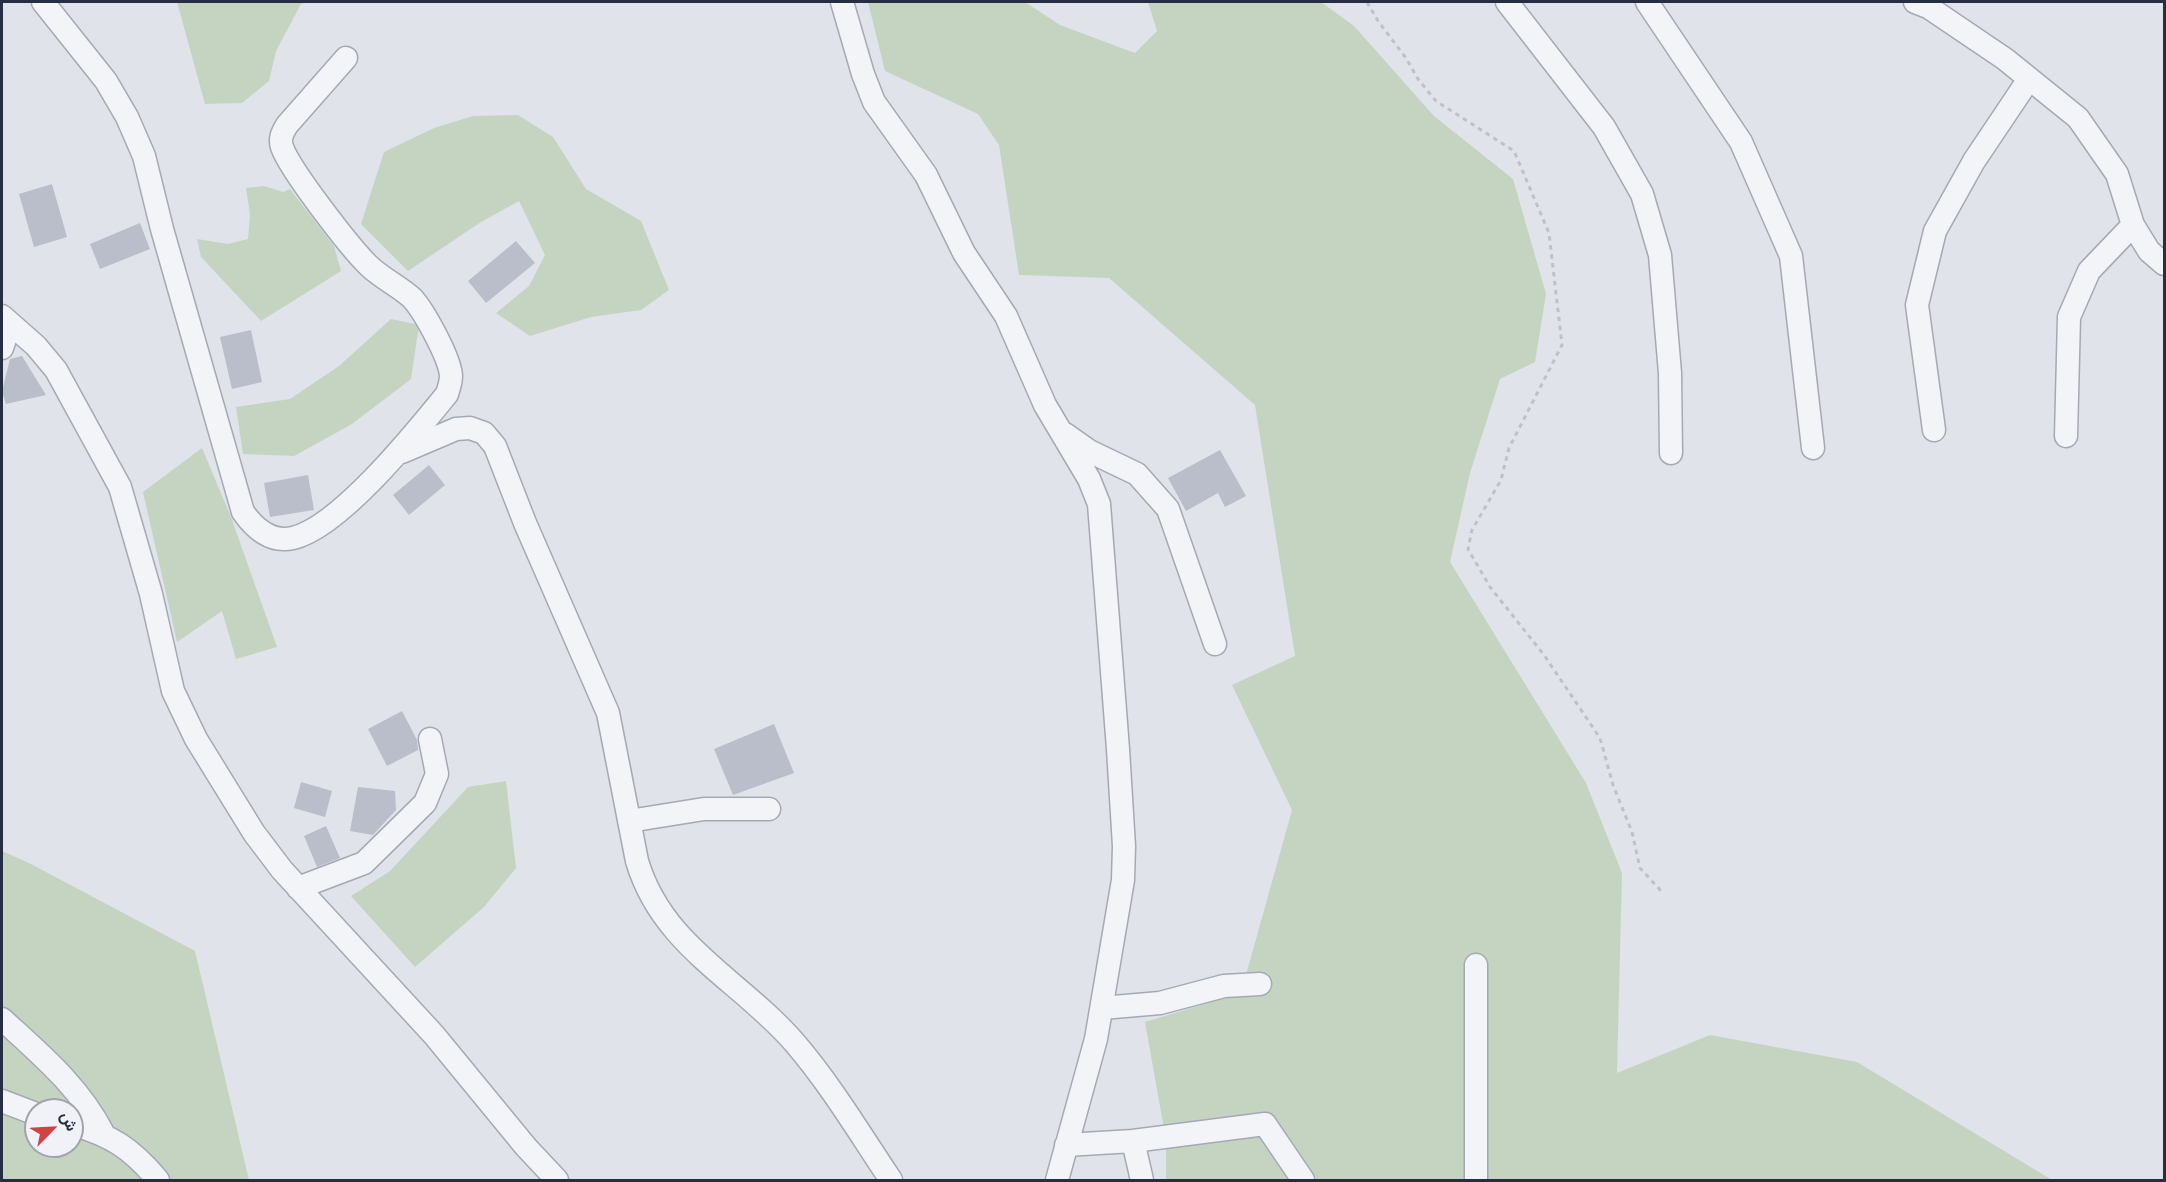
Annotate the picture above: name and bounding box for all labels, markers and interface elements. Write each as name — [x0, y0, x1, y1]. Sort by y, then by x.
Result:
north arrow — [24, 1098, 84, 1158]
text: ش — [57, 1109, 80, 1134]

